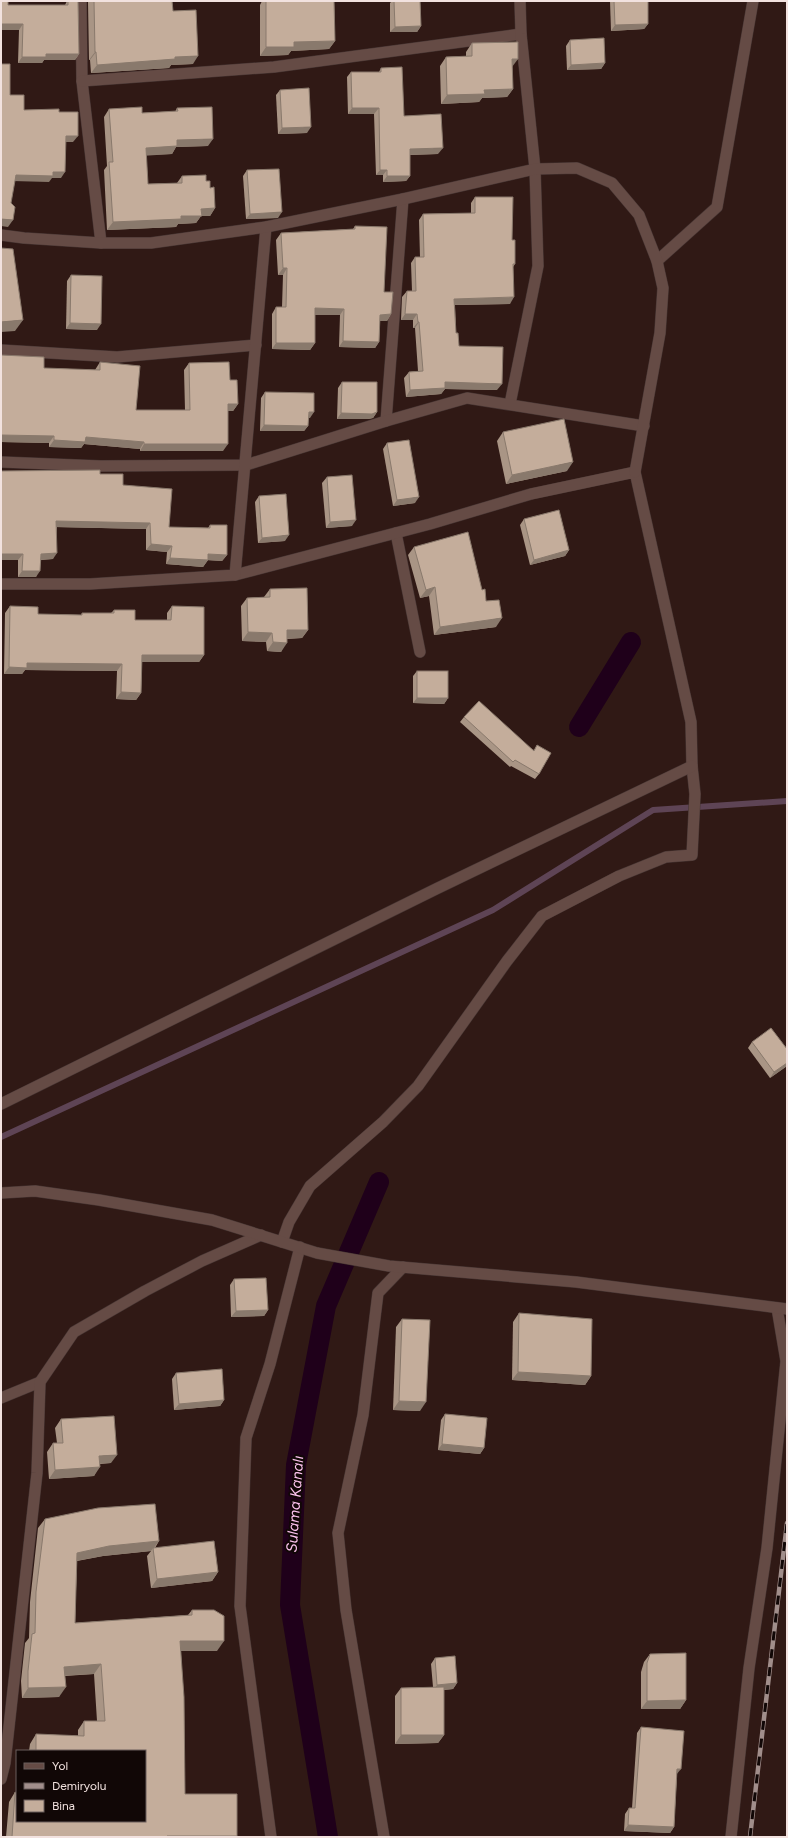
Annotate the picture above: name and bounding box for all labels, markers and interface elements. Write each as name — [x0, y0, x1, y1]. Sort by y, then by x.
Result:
water label: Sulama Kanalı — [283, 1455, 307, 1553]
legend — [16, 1750, 146, 1822]
text: Yol — [52, 1759, 68, 1773]
text: Demiryolu — [52, 1779, 106, 1793]
text: Bina — [52, 1799, 75, 1813]

